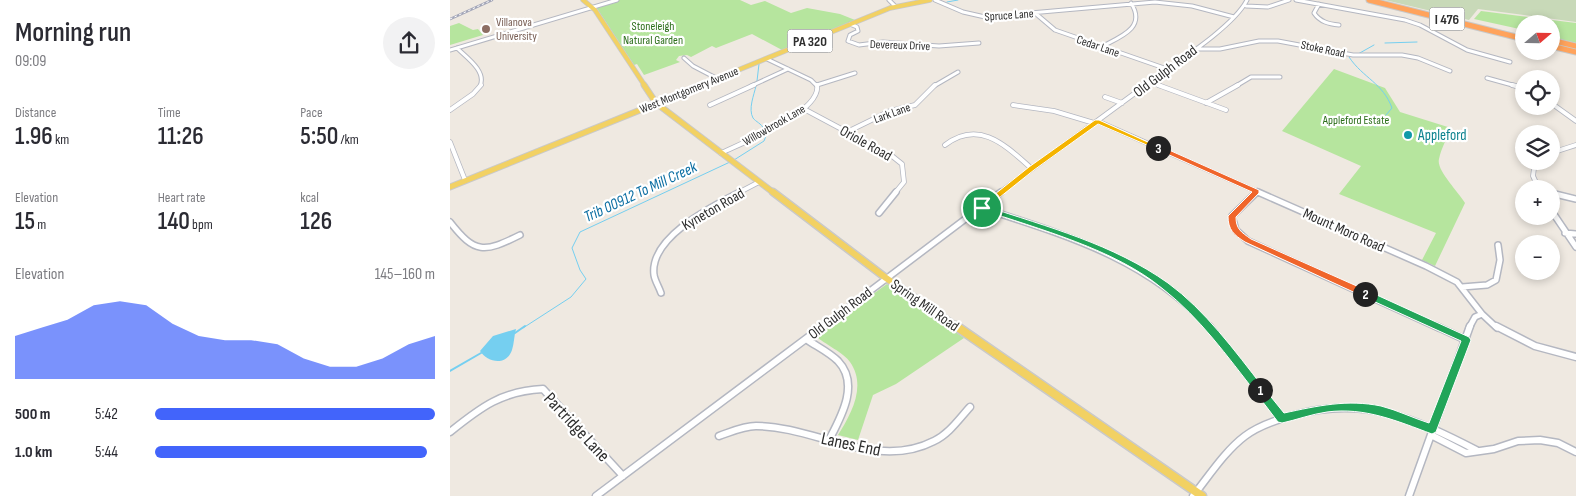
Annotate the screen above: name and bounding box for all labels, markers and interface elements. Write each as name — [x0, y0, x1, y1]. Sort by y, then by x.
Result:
street label: Spruce Lane — [984, 6, 1034, 25]
road number: I 476 — [1430, 8, 1464, 30]
place label: Villanova University — [496, 15, 537, 44]
north arrow — [1515, 15, 1560, 60]
map controls — [1515, 15, 1560, 280]
text: Morning run — [15, 16, 131, 49]
button: share — [383, 17, 435, 69]
park label: Stoneleigh Natural Garden — [623, 19, 683, 48]
marker: Villanova University — [480, 23, 492, 35]
road number: PA 320 — [788, 29, 832, 52]
street label: Cedar Lane — [1074, 32, 1121, 61]
street label: Devereux Drive — [870, 37, 931, 54]
street label: Stoke Road — [1299, 37, 1346, 61]
street label: Old Gulph Road — [1129, 41, 1201, 102]
text: 09:09 — [15, 52, 46, 71]
street label: West Montgomery Avenue — [638, 64, 741, 117]
button: locate — [1515, 70, 1560, 115]
street label: Lark Lane — [872, 100, 913, 127]
street label: Willowbrook Lane — [740, 101, 808, 149]
text: Distance — [15, 104, 56, 121]
text: Time — [158, 104, 181, 121]
text: Pace — [300, 104, 323, 121]
park label: Appleford Estate — [1322, 113, 1389, 128]
text: 1.96 — [15, 121, 53, 152]
text: 11:26 — [158, 121, 204, 152]
text: 5:50 — [300, 121, 338, 152]
street label: Oriole Road — [836, 121, 895, 166]
button: layers — [1515, 125, 1560, 170]
place label: Appleford — [1417, 126, 1467, 145]
marker: Appleford — [1402, 129, 1414, 141]
text: km — [53, 131, 69, 148]
text: /km — [338, 131, 359, 148]
pin: 3 — [1146, 136, 1170, 160]
text: 3 — [1155, 140, 1162, 157]
water label: Trib 00912 To Mill Creek — [581, 157, 701, 227]
button: + — [1515, 180, 1560, 225]
street label: Kyneton Road — [679, 184, 748, 235]
pin — [961, 187, 1003, 229]
text: Elevation — [15, 189, 58, 206]
text: Heart rate — [158, 189, 205, 206]
text: kcal — [300, 189, 319, 206]
icon: arrive — [968, 194, 996, 222]
street label: Mount Moro Road — [1300, 204, 1388, 257]
text: 15 — [15, 206, 35, 237]
text: 140 — [158, 206, 190, 237]
text: 126 — [300, 206, 332, 237]
text: m — [35, 216, 46, 233]
text: bpm — [190, 216, 213, 233]
button: − — [1515, 235, 1560, 280]
text: Elevation — [15, 265, 64, 284]
text: 145–160 m — [375, 265, 435, 284]
street label: Spring Mill Road — [887, 275, 963, 336]
pin: 2 — [1352, 282, 1378, 306]
street label: Old Gulph Road — [804, 283, 876, 344]
text: 2 — [1362, 286, 1369, 303]
pin: 1 — [1248, 378, 1272, 402]
text: 1 — [1258, 382, 1263, 399]
street label: Partridge Lane — [539, 388, 614, 466]
text: 500 m — [15, 405, 50, 424]
text: 5:42 — [95, 405, 118, 424]
street label: Lanes End — [819, 428, 883, 461]
text: 1.0 km — [15, 443, 52, 462]
text: 5:44 — [95, 443, 118, 462]

